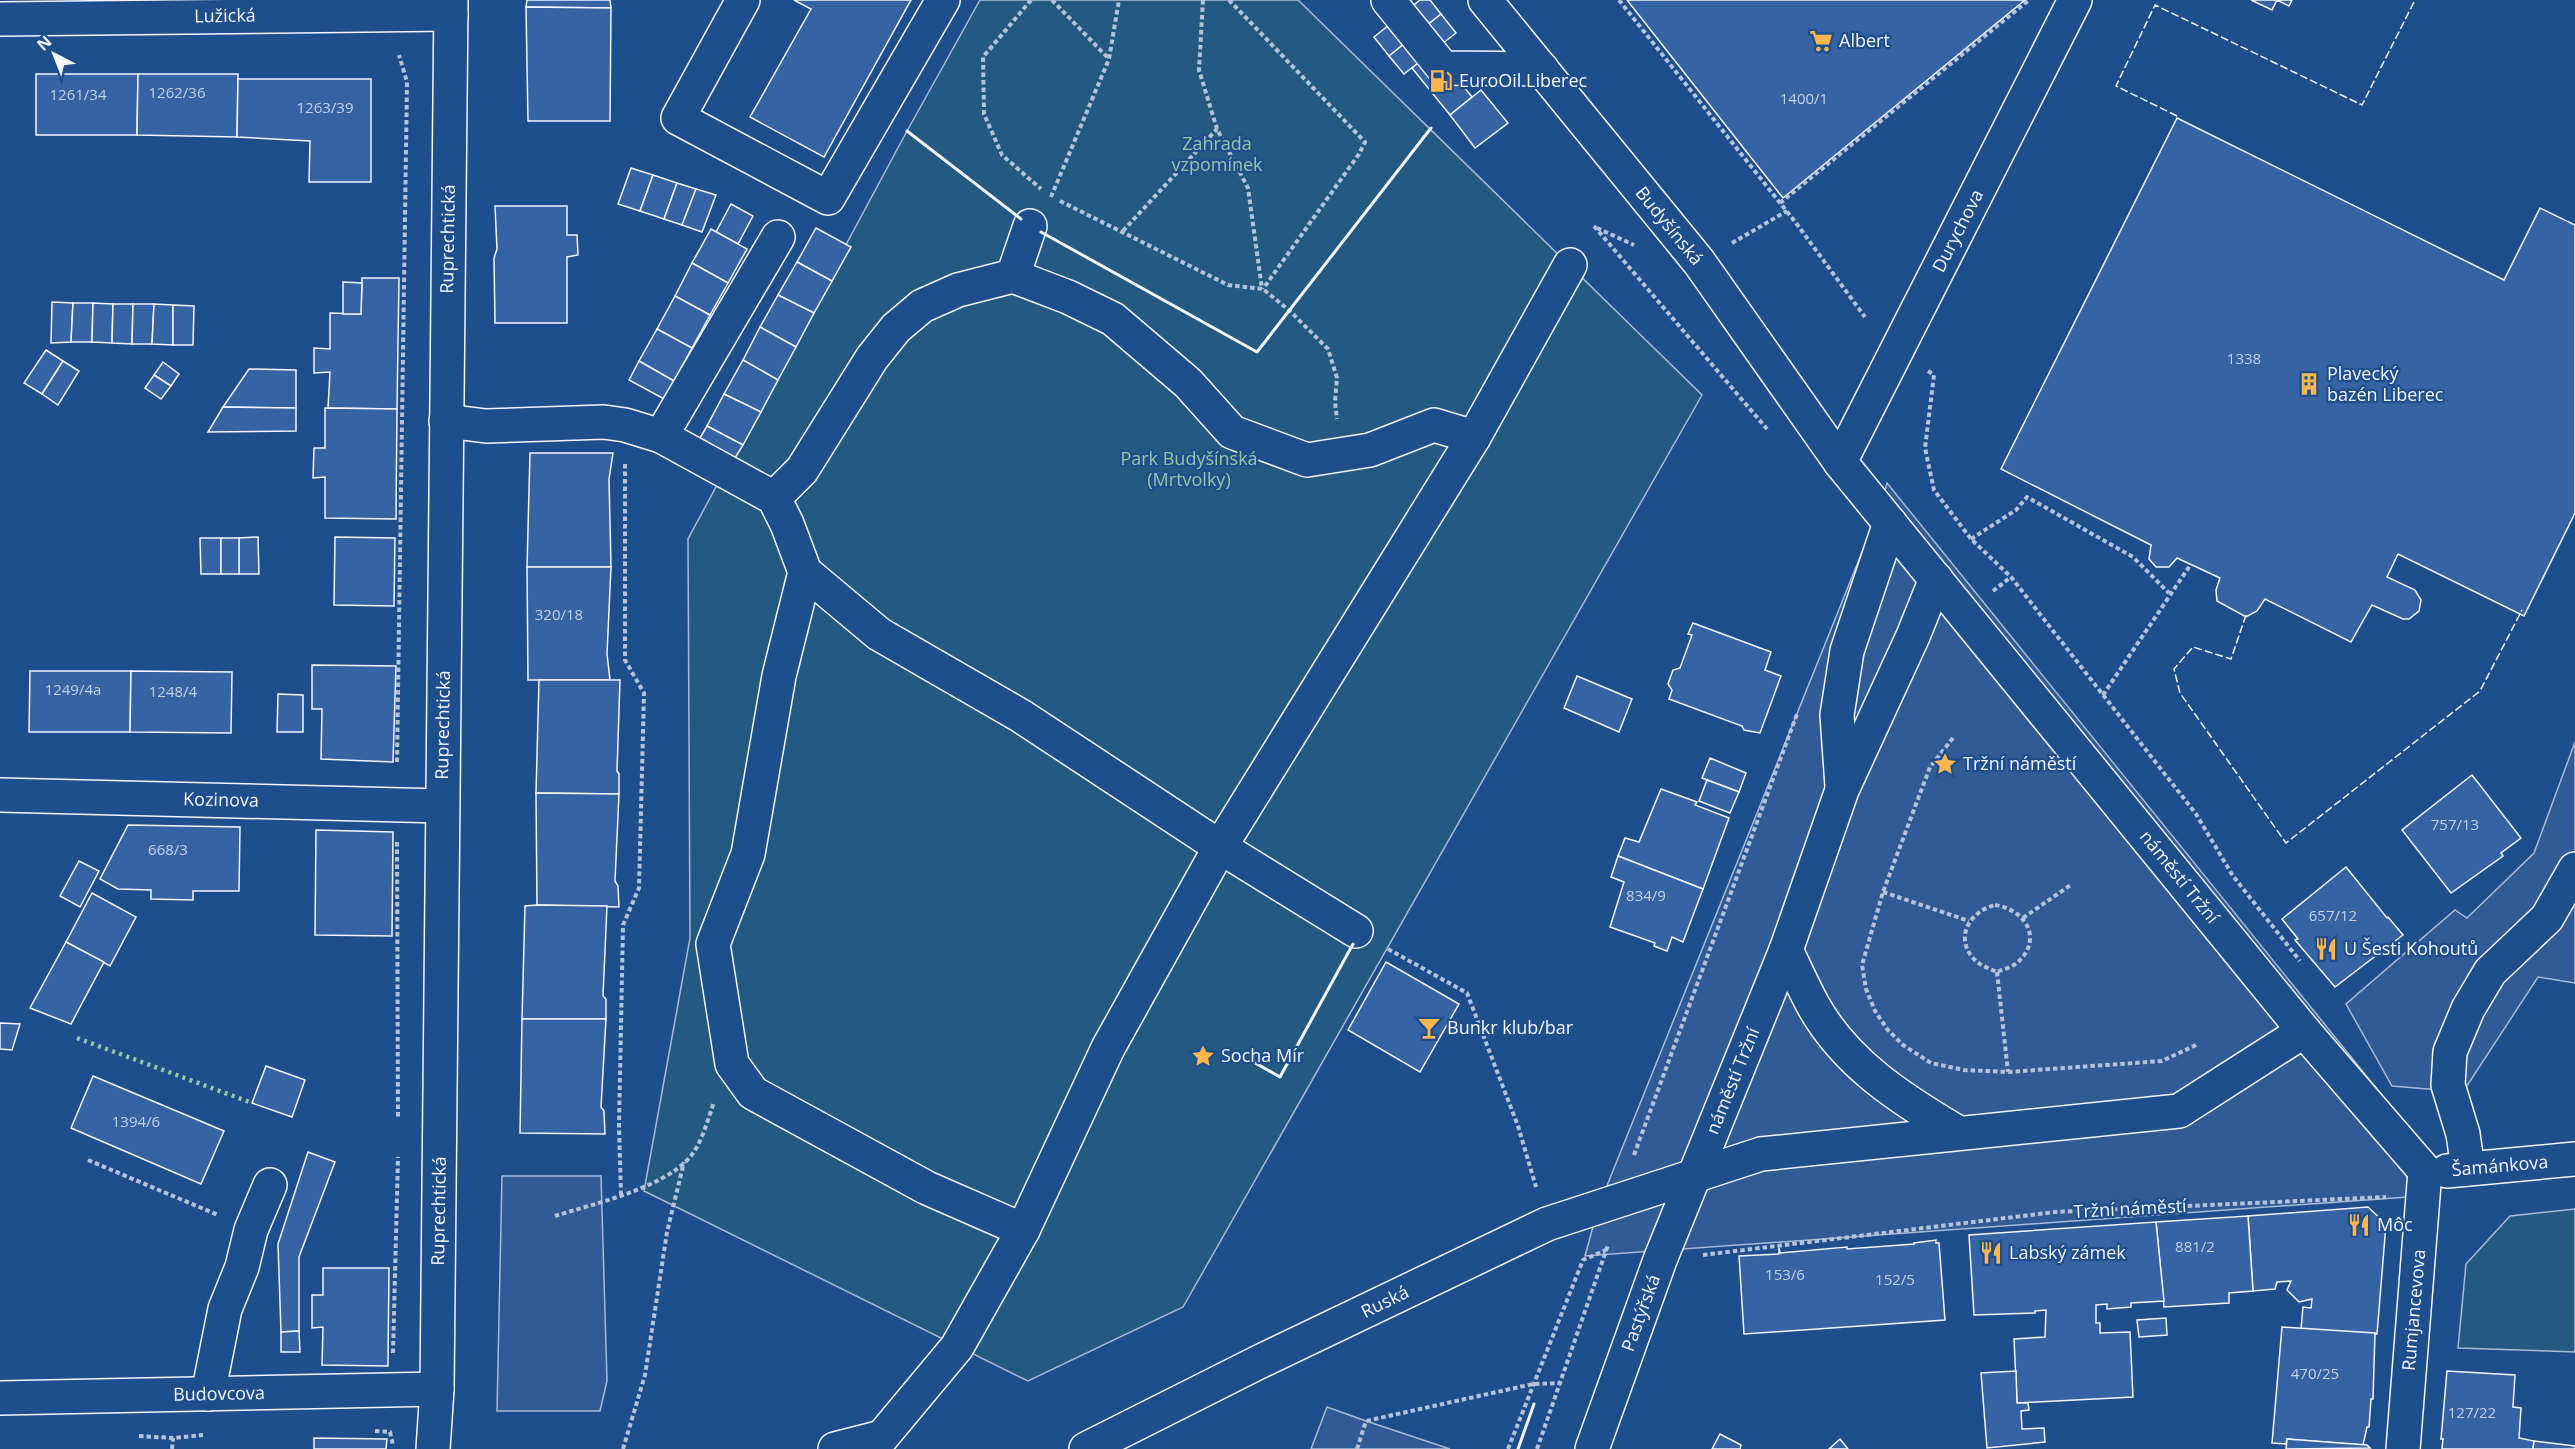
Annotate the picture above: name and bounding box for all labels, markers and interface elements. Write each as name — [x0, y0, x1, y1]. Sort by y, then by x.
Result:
street label: Lužická — [194, 2, 256, 28]
north arrow — [24, 24, 84, 84]
supermarket icon: Albert — [1808, 28, 1834, 54]
place label: Albert — [1839, 28, 1890, 52]
text: N — [32, 30, 56, 55]
fuel station icon: EuroOil Liberec — [1428, 68, 1454, 94]
place label: EuroOil Liberec — [1459, 68, 1588, 92]
house number: 1262/36 — [149, 82, 205, 102]
house number: 1261/34 — [50, 84, 107, 104]
house number: 1400/1 — [1780, 88, 1828, 108]
house number: 1263/39 — [297, 97, 353, 117]
park label: Zahrada vzpomínek — [1171, 131, 1263, 176]
street label: Budyšínská — [1631, 181, 1709, 270]
street label: Ruprechtická — [434, 184, 460, 294]
street label: Durychova — [1926, 185, 1988, 276]
house number: 1338 — [2227, 348, 2261, 368]
place label: Plavecký bazén Liberec — [2327, 361, 2444, 406]
building icon: Plavecký bazén Liberec — [2296, 371, 2322, 397]
park label: Park Budyšínská (Mrtvolky) — [1120, 446, 1258, 491]
house number: 320/18 — [535, 604, 583, 624]
street label: Ruprechtická — [429, 670, 455, 780]
house number: 1249/4a — [45, 679, 101, 699]
house number: 1248/4 — [149, 681, 198, 701]
place icon: Tržní náměstí — [1932, 751, 1958, 777]
place label: Tržní náměstí — [1963, 751, 2077, 775]
street label: Kozinova — [183, 786, 259, 812]
house number: 757/13 — [2431, 814, 2479, 834]
street label: náměstí Tržní — [2135, 825, 2225, 928]
house number: 668/3 — [148, 839, 188, 859]
house number: 834/9 — [1626, 885, 1666, 905]
house number: 657/12 — [2309, 905, 2357, 925]
restaurant icon: U Šesti Kohoutů — [2313, 936, 2339, 962]
place label: U Šesti Kohoutů — [2344, 936, 2478, 960]
bar icon: Bunkr klub/bar — [1416, 1015, 1442, 1041]
place label: Bunkr klub/bar — [1447, 1015, 1574, 1039]
street label: náměstí Tržní — [1700, 1023, 1765, 1138]
place icon: Socha Mír — [1190, 1043, 1216, 1069]
place label: Socha Mír — [1221, 1043, 1305, 1067]
house number: 1394/6 — [112, 1111, 160, 1131]
street label: Šamánkova — [2451, 1149, 2549, 1181]
street label: Ruprechtická — [425, 1156, 451, 1266]
street label: Tržní náměstí — [2073, 1193, 2188, 1223]
restaurant icon: Môc — [2346, 1212, 2372, 1238]
place label: Môc — [2377, 1212, 2413, 1236]
house number: 881/2 — [2175, 1236, 2215, 1256]
restaurant icon: Labský zámek — [1978, 1240, 2004, 1266]
place label: Labský zámek — [2009, 1240, 2126, 1264]
street label: Rumjancevova — [2396, 1248, 2430, 1372]
house number: 153/6 — [1765, 1264, 1805, 1284]
house number: 152/5 — [1875, 1269, 1915, 1289]
street label: Pastýřská — [1615, 1271, 1665, 1354]
street label: Ruská — [1357, 1279, 1412, 1323]
house number: 470/25 — [2291, 1363, 2339, 1383]
street label: Budovcova — [173, 1380, 265, 1406]
house number: 127/22 — [2448, 1402, 2496, 1422]

